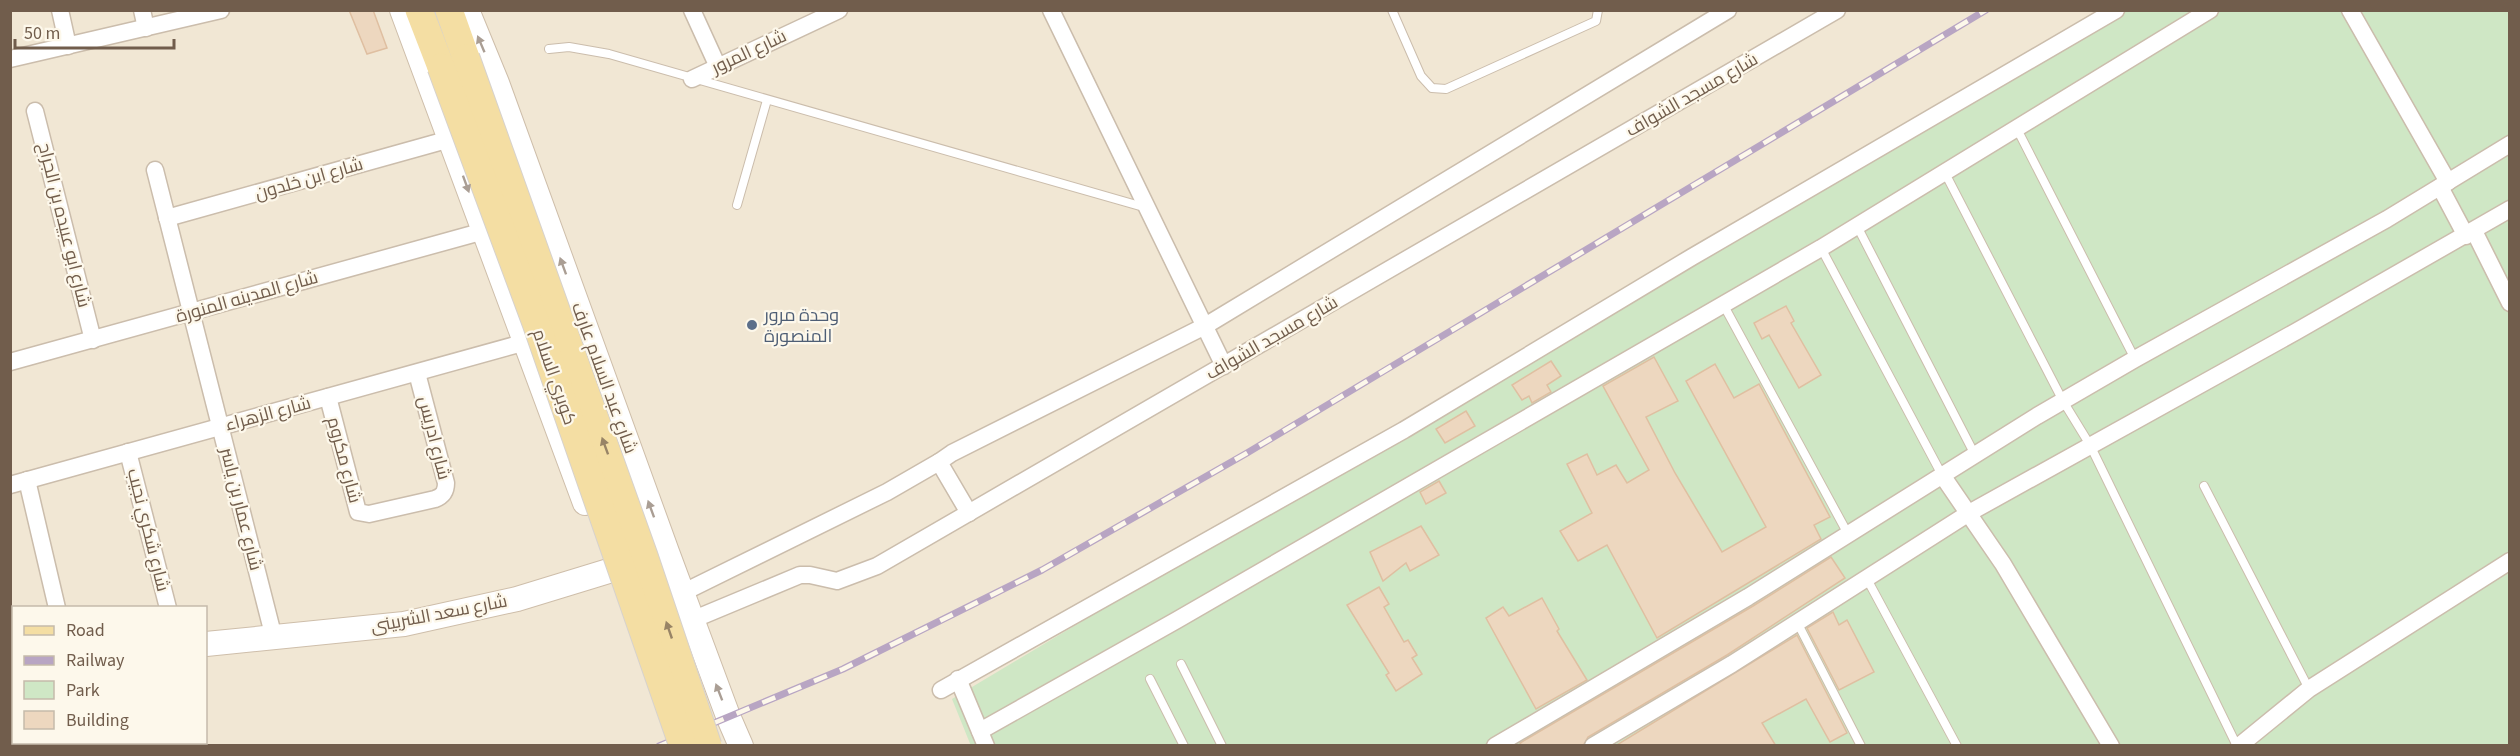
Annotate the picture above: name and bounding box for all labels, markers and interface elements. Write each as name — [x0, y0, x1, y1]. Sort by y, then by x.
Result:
scale bar — [15, 12, 174, 50]
text: 50 m — [24, 21, 60, 46]
street label: شارع المرور — [706, 24, 791, 81]
one-way arrow — [476, 35, 485, 53]
street label: شارع مسجد الشواف — [1621, 47, 1763, 143]
street label: شارع ابو عبيده بن الجراح — [31, 140, 97, 310]
street label: شارع ابن خلدون — [252, 152, 366, 206]
one-way arrow — [462, 175, 472, 193]
one-way arrow — [558, 257, 568, 275]
street label: شارع المدينه المنورة — [173, 265, 321, 329]
street label: شارع مسجد الشواف — [1201, 290, 1343, 386]
street label: شارع عبد السلام عارف — [565, 299, 643, 457]
place label: وحدة مرور المنصورة — [763, 303, 839, 349]
marker: وحدة مرور المنصورة — [745, 318, 759, 332]
street label: كوبري السلام — [525, 326, 582, 429]
street label: شارع الزهراء — [222, 391, 314, 437]
street label: شارع ادريس — [412, 394, 456, 482]
street label: شارع مكروم — [320, 414, 368, 506]
one-way arrow — [599, 437, 609, 455]
street label: شارع عمار بن ياسر — [213, 444, 268, 573]
street label: شارع شكري نجيب — [120, 466, 175, 594]
one-way arrow — [646, 500, 655, 518]
street label: شارع سعد الشربينى — [369, 589, 509, 639]
legend — [12, 606, 207, 744]
text: Road — [66, 618, 105, 643]
one-way arrow — [664, 621, 673, 639]
text: Railway — [66, 648, 125, 673]
text: Park — [66, 678, 100, 703]
one-way arrow — [714, 683, 723, 701]
text: Building — [66, 708, 129, 733]

